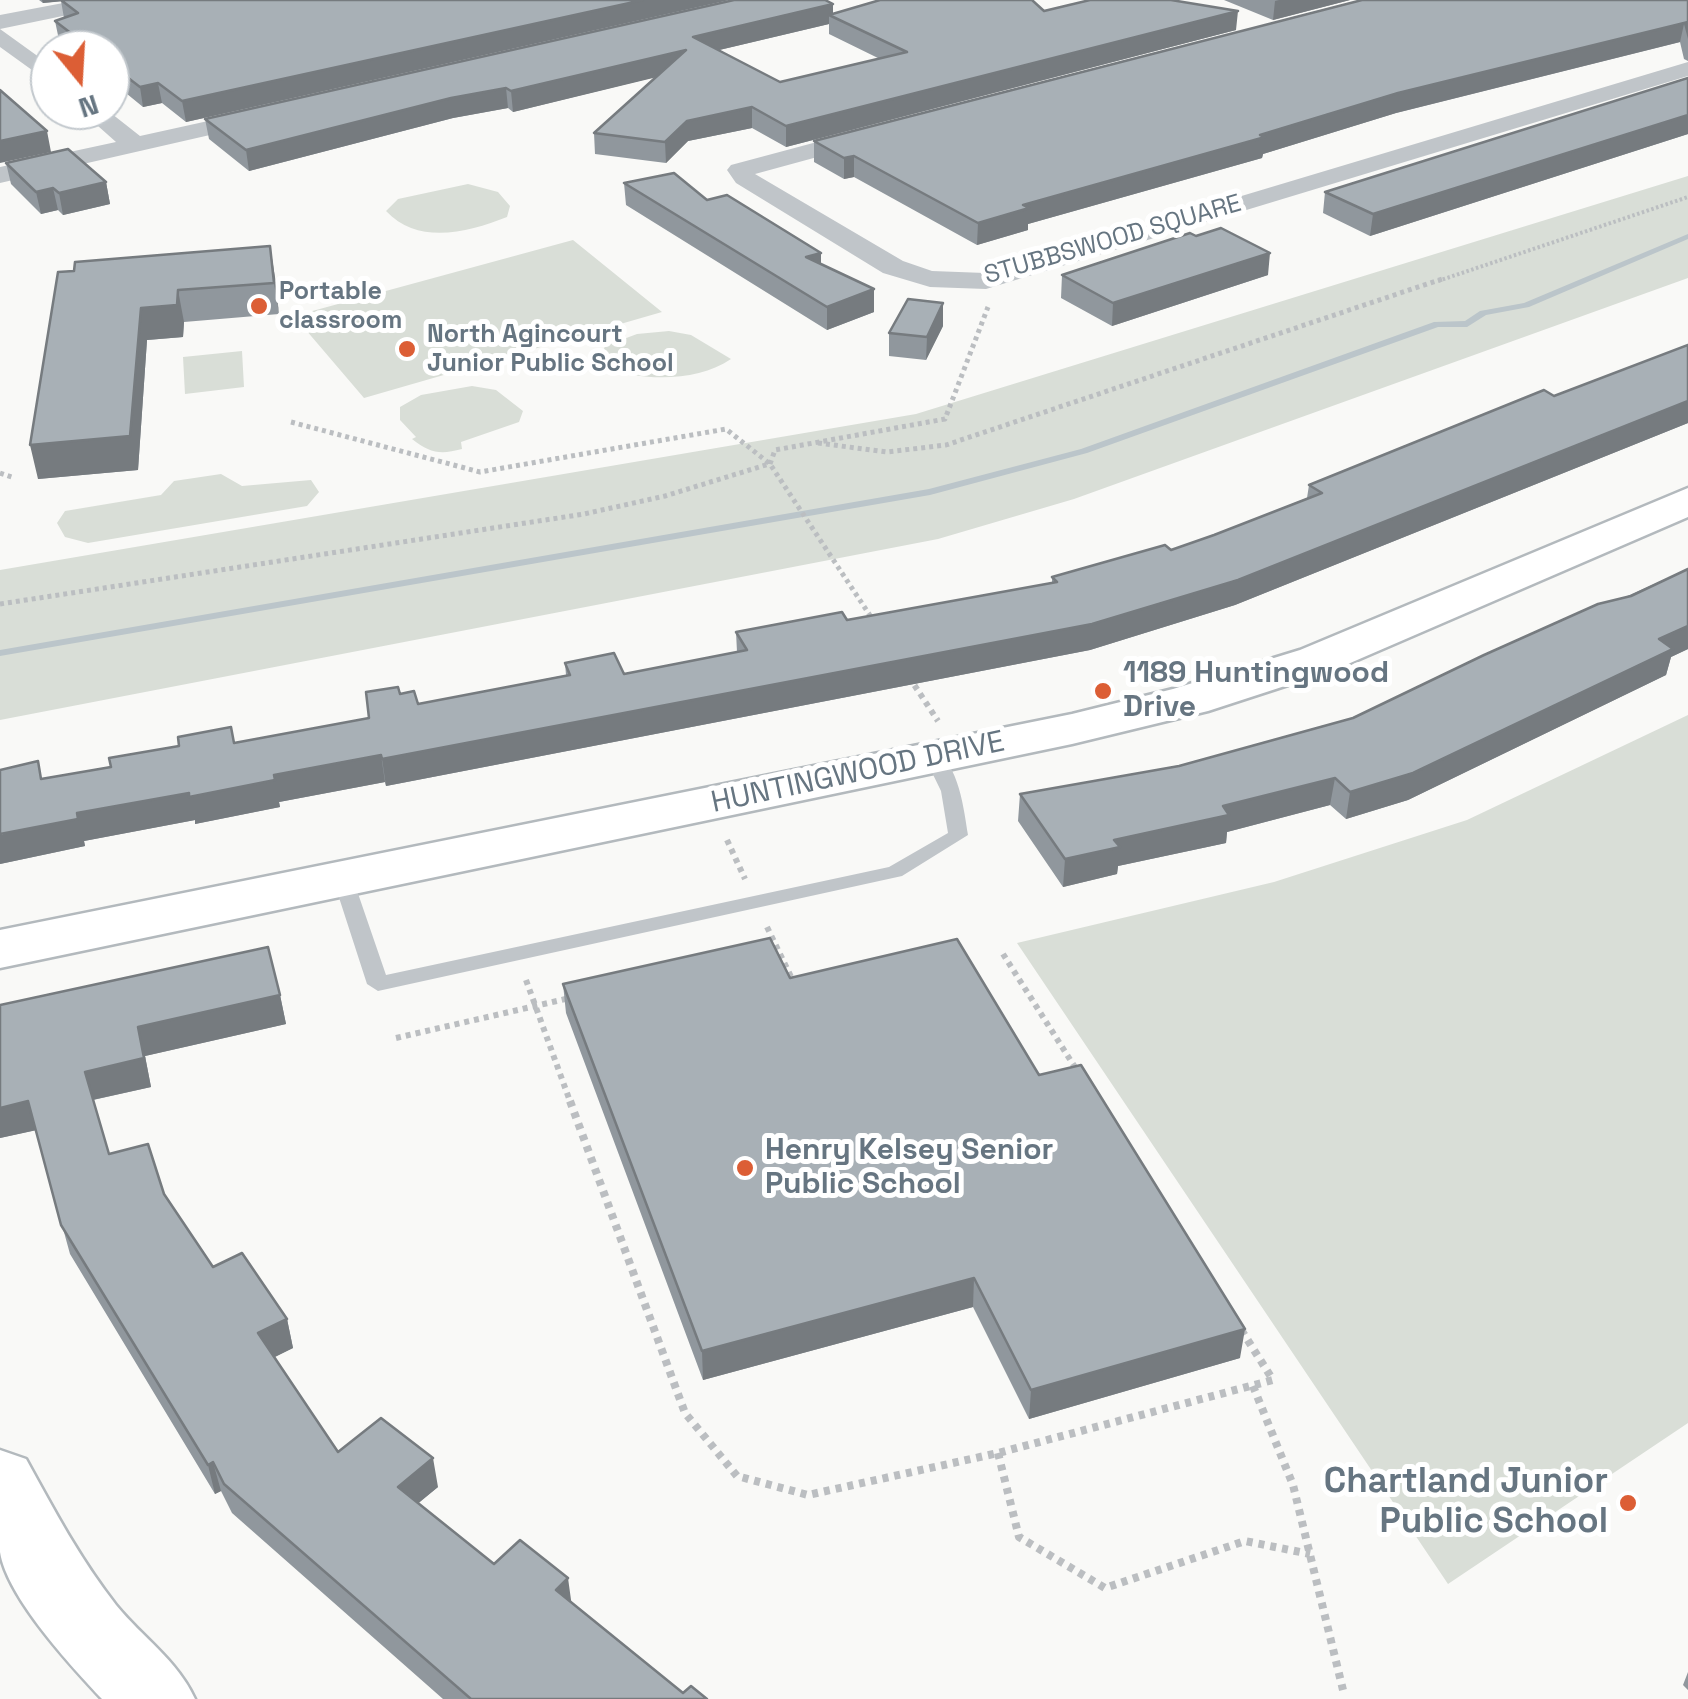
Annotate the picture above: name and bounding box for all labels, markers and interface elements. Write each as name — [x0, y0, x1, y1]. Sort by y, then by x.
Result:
north arrow — [30, 30, 130, 130]
text: N — [74, 87, 103, 127]
street label: STUBBSWOOD SQUARE — [981, 189, 1245, 291]
place label: Portable classroom — [279, 277, 402, 336]
marker: Portable classroom — [248, 295, 270, 317]
place label: North Agincourt Junior Public School — [427, 320, 674, 379]
marker: North Agincourt Junior Public School — [396, 338, 418, 360]
place label: 1189 Huntingwood Drive — [1123, 656, 1389, 726]
marker: 1189 Huntingwood Drive — [1092, 680, 1114, 702]
street label: HUNTINGWOOD DRIVE — [708, 724, 1008, 822]
place label: Henry Kelsey Senior Public School — [765, 1133, 1053, 1204]
marker: Henry Kelsey Senior Public School — [734, 1157, 756, 1179]
place label: Chartland Junior Public School — [1324, 1462, 1608, 1544]
marker: Chartland Junior Public School — [1617, 1492, 1639, 1514]

